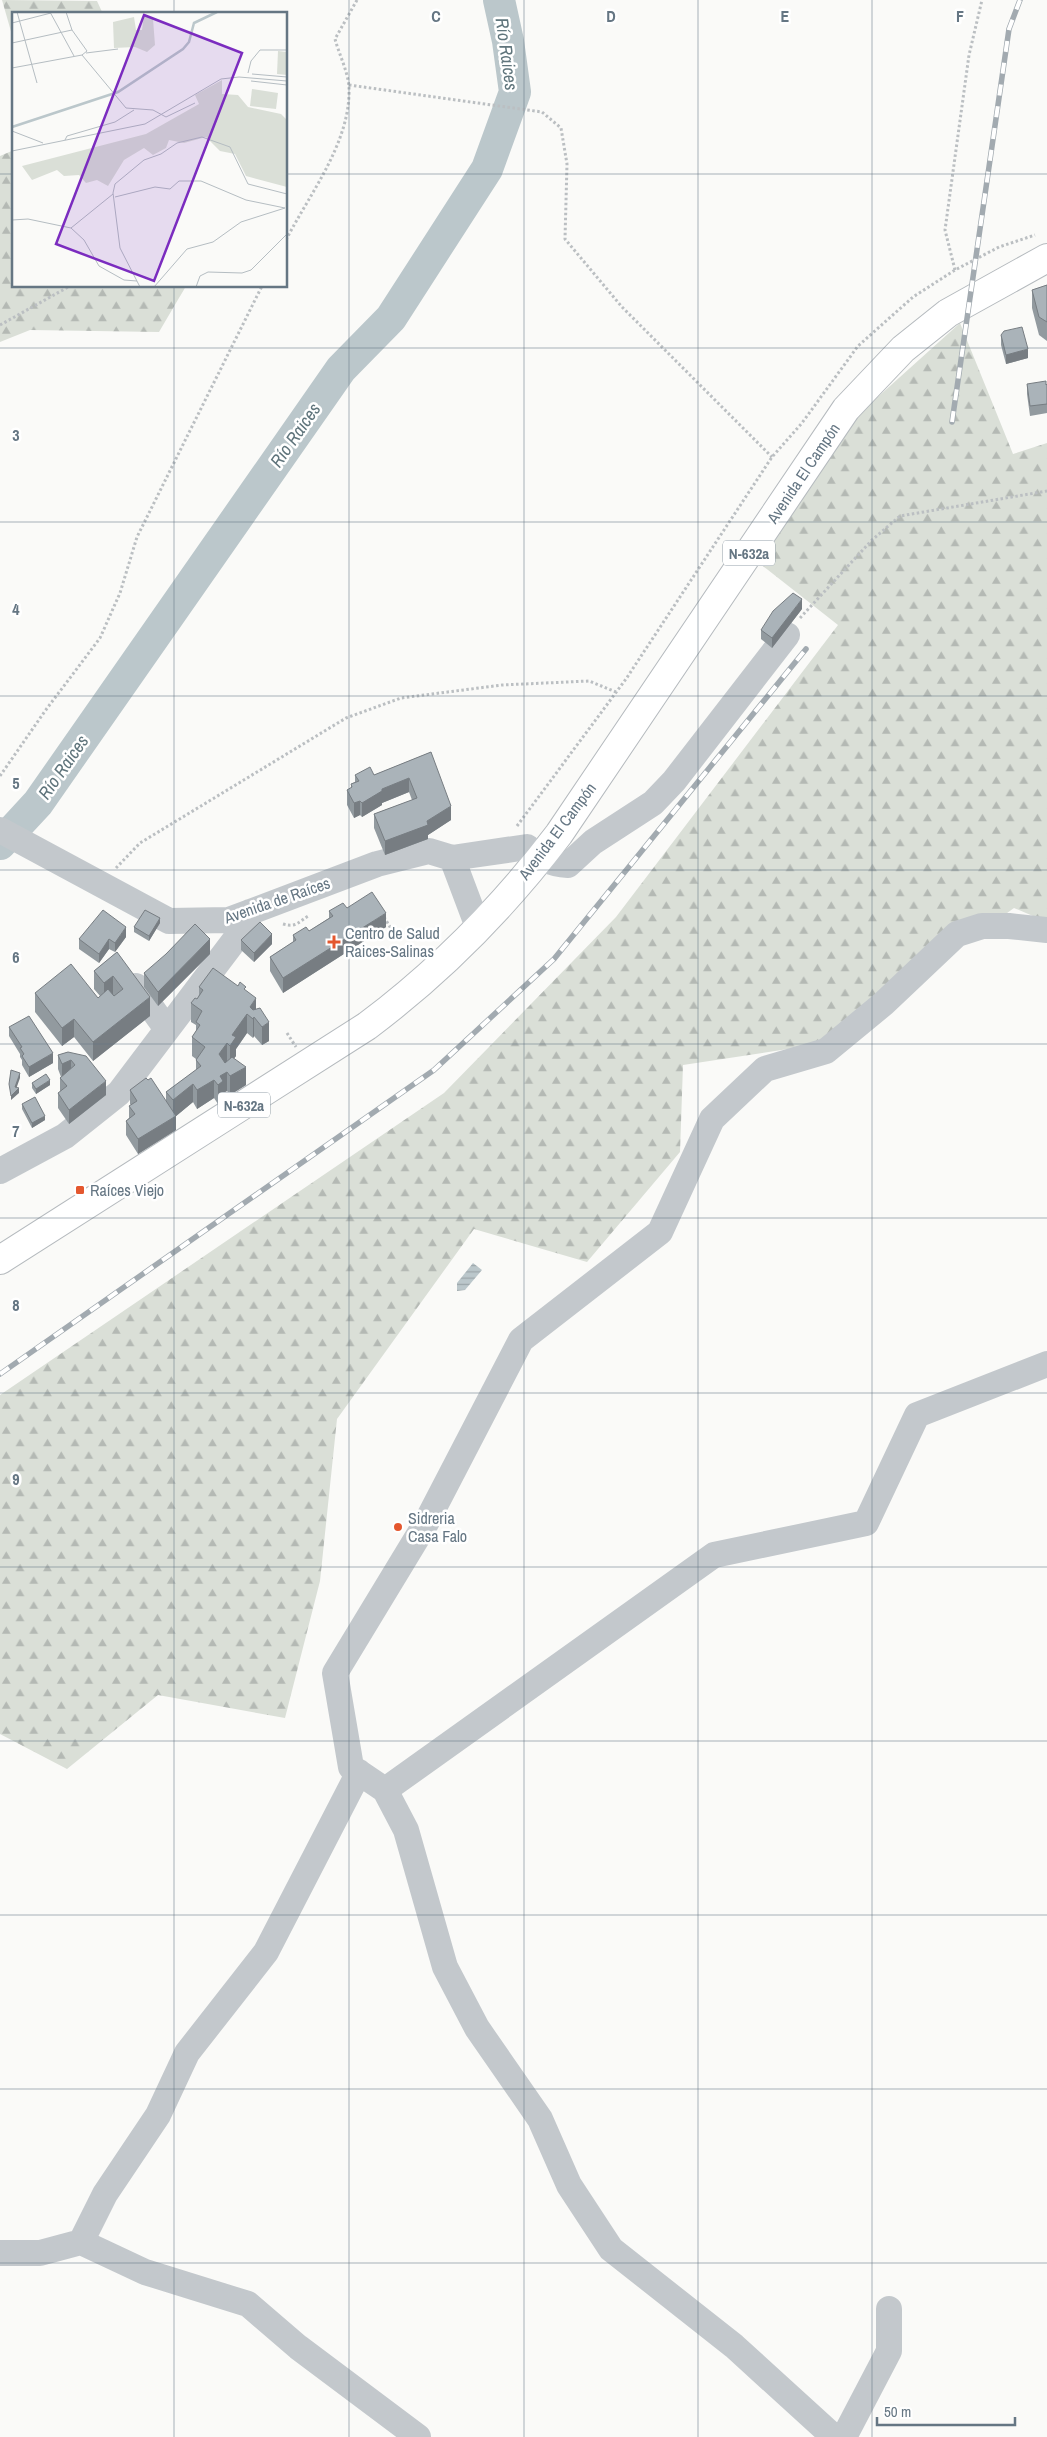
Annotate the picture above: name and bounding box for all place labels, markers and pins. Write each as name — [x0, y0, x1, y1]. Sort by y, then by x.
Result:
place label: Centro de Salud Raices-Salinas — [345, 922, 440, 962]
marker: Centro de Salud Raices-Salinas — [327, 935, 341, 949]
place label: Raíces Viejo — [90, 1179, 164, 1201]
marker: Raíces Viejo — [74, 1184, 86, 1196]
place label: Sidreria Casa Falo — [408, 1507, 467, 1547]
marker: Sidreria Casa Falo — [392, 1521, 404, 1533]

